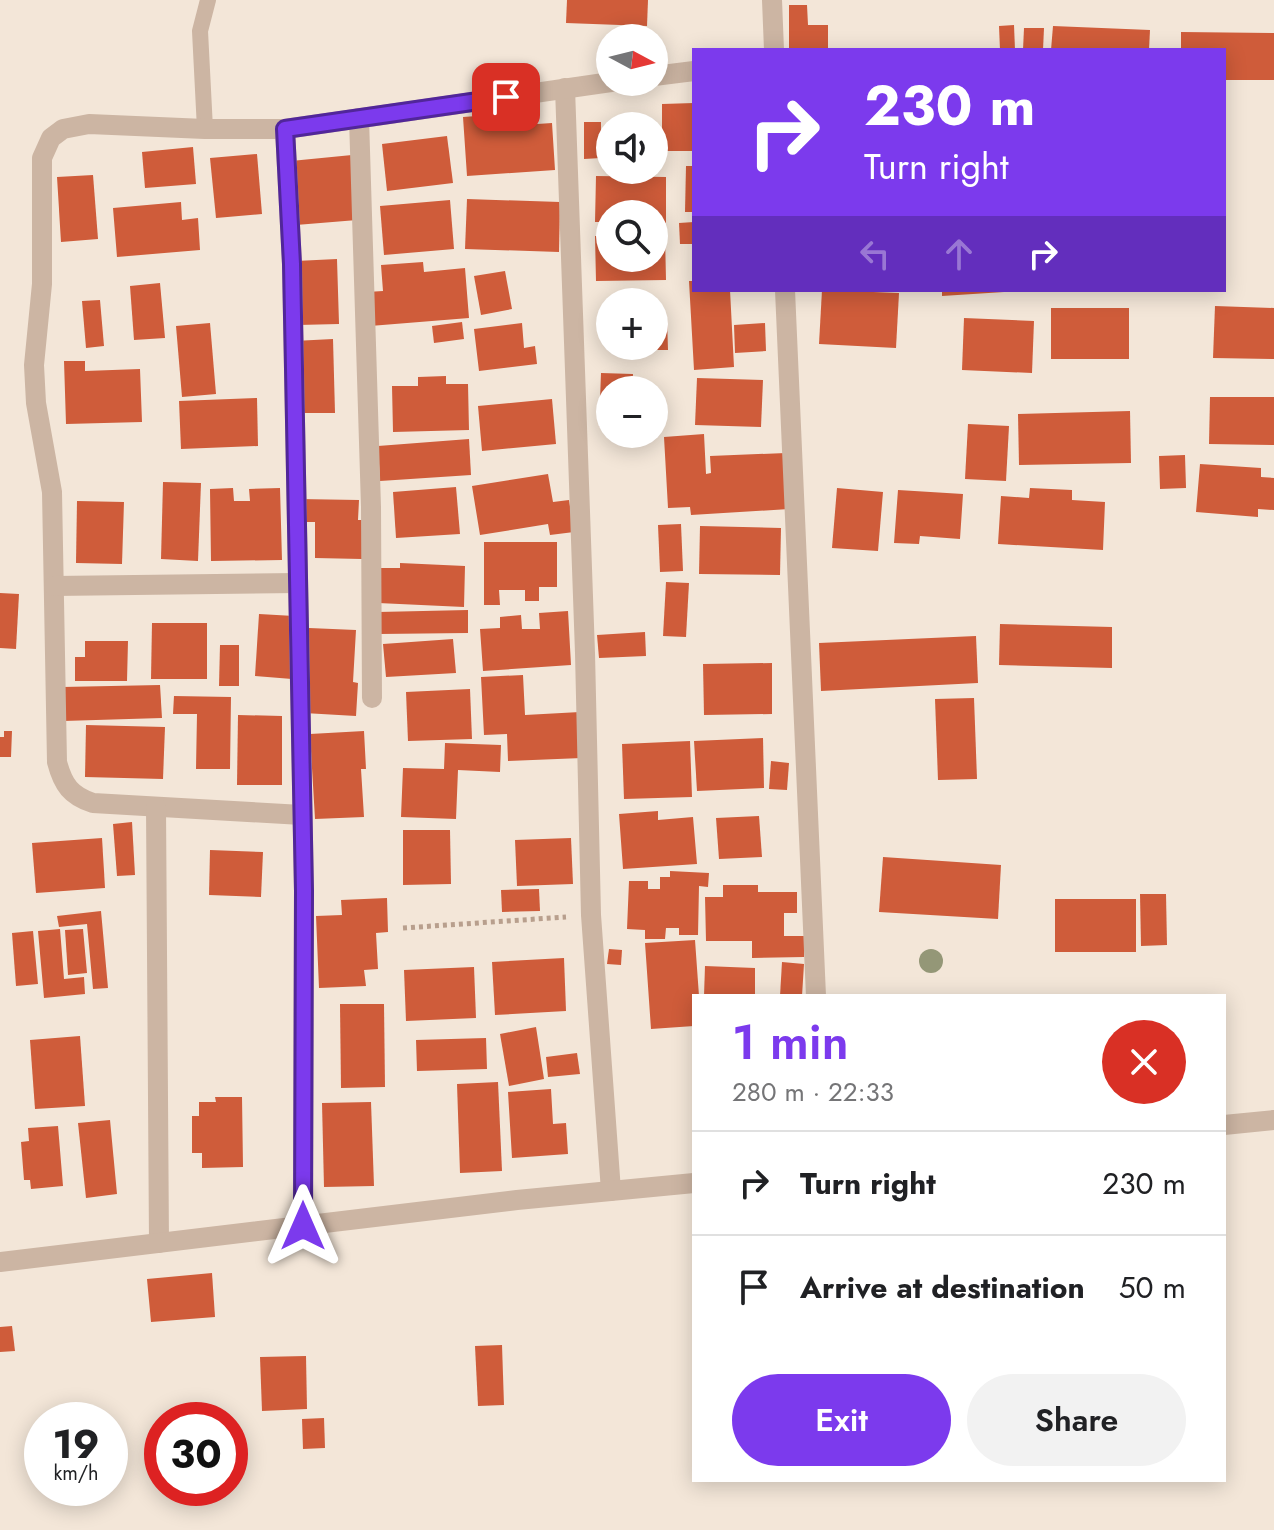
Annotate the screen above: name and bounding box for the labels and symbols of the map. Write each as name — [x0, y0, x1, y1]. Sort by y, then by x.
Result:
north arrow — [596, 24, 668, 96]
pin — [472, 63, 540, 131]
position arrow — [261, 1184, 345, 1268]
speed limit sign: 30 — [144, 1402, 248, 1506]

